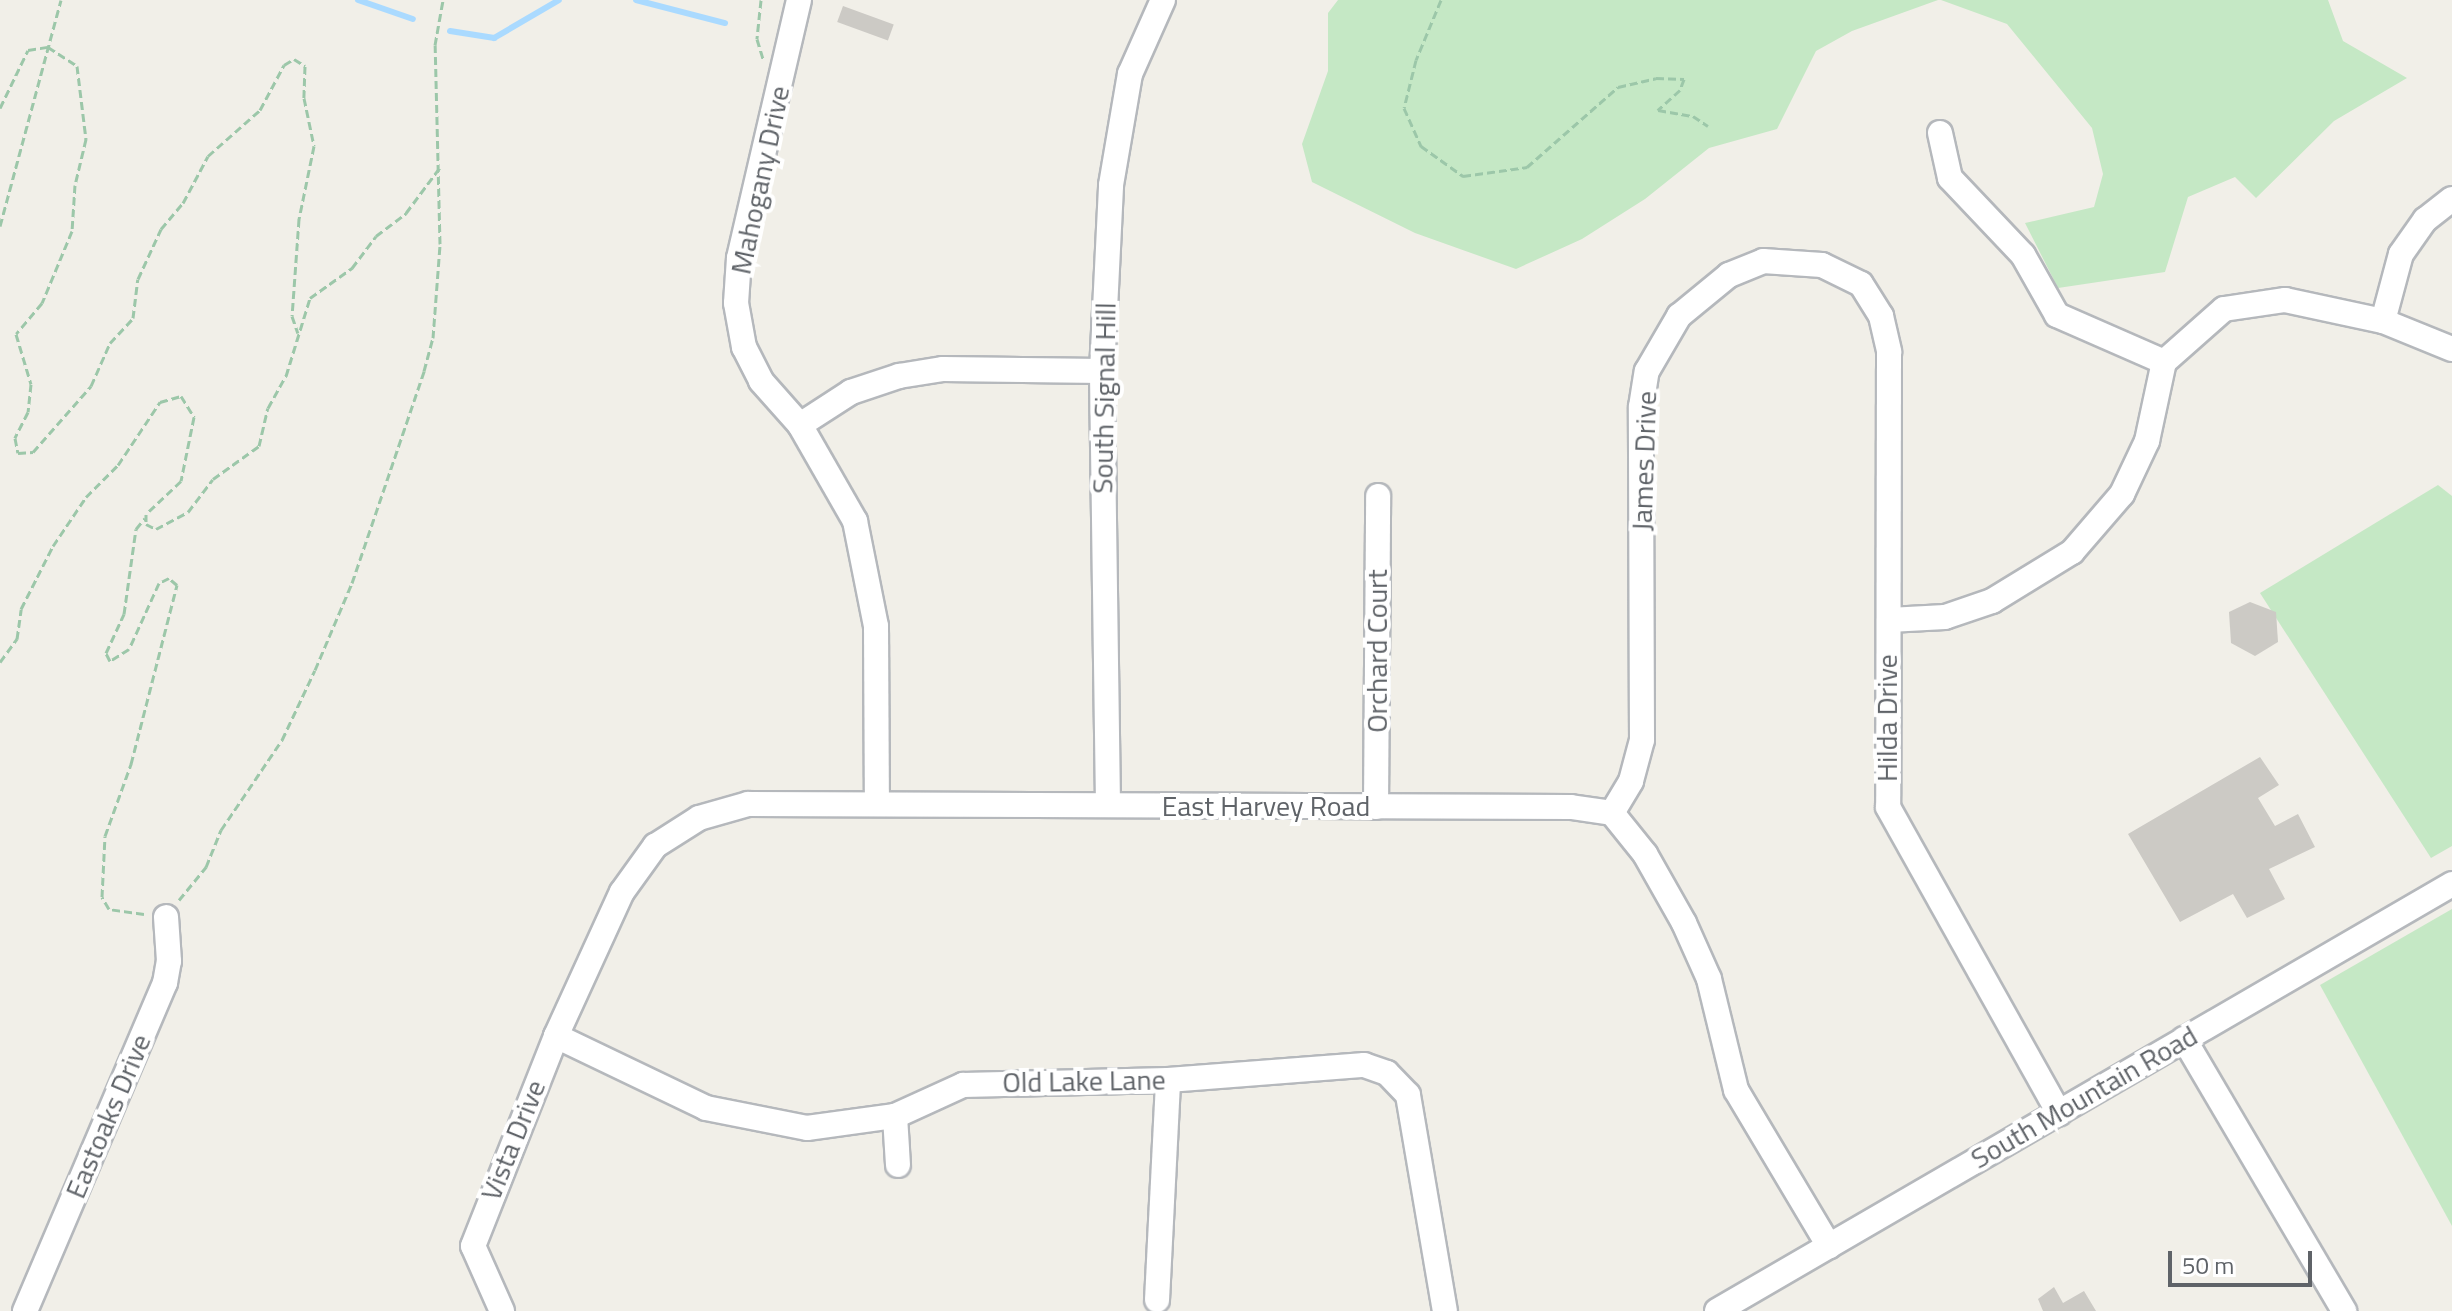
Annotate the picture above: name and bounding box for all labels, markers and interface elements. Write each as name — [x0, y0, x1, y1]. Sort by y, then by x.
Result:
street label: Mahogany Drive — [724, 83, 796, 277]
street label: South Signal Hill — [1086, 302, 1122, 494]
street label: James Drive — [1625, 390, 1663, 532]
street label: Orchard Court — [1360, 569, 1394, 733]
street label: Hilda Drive — [1870, 654, 1904, 782]
street label: East Harvey Road — [1162, 789, 1370, 823]
street label: South Mountain Road — [1965, 1019, 2203, 1175]
street label: Eastoaks Drive — [58, 1029, 158, 1203]
street label: Old Lake Lane — [1002, 1063, 1166, 1099]
street label: Vista Drive — [474, 1075, 552, 1205]
scale bar — [2172, 1235, 2316, 1285]
text: 50 m — [2182, 1247, 2234, 1283]

